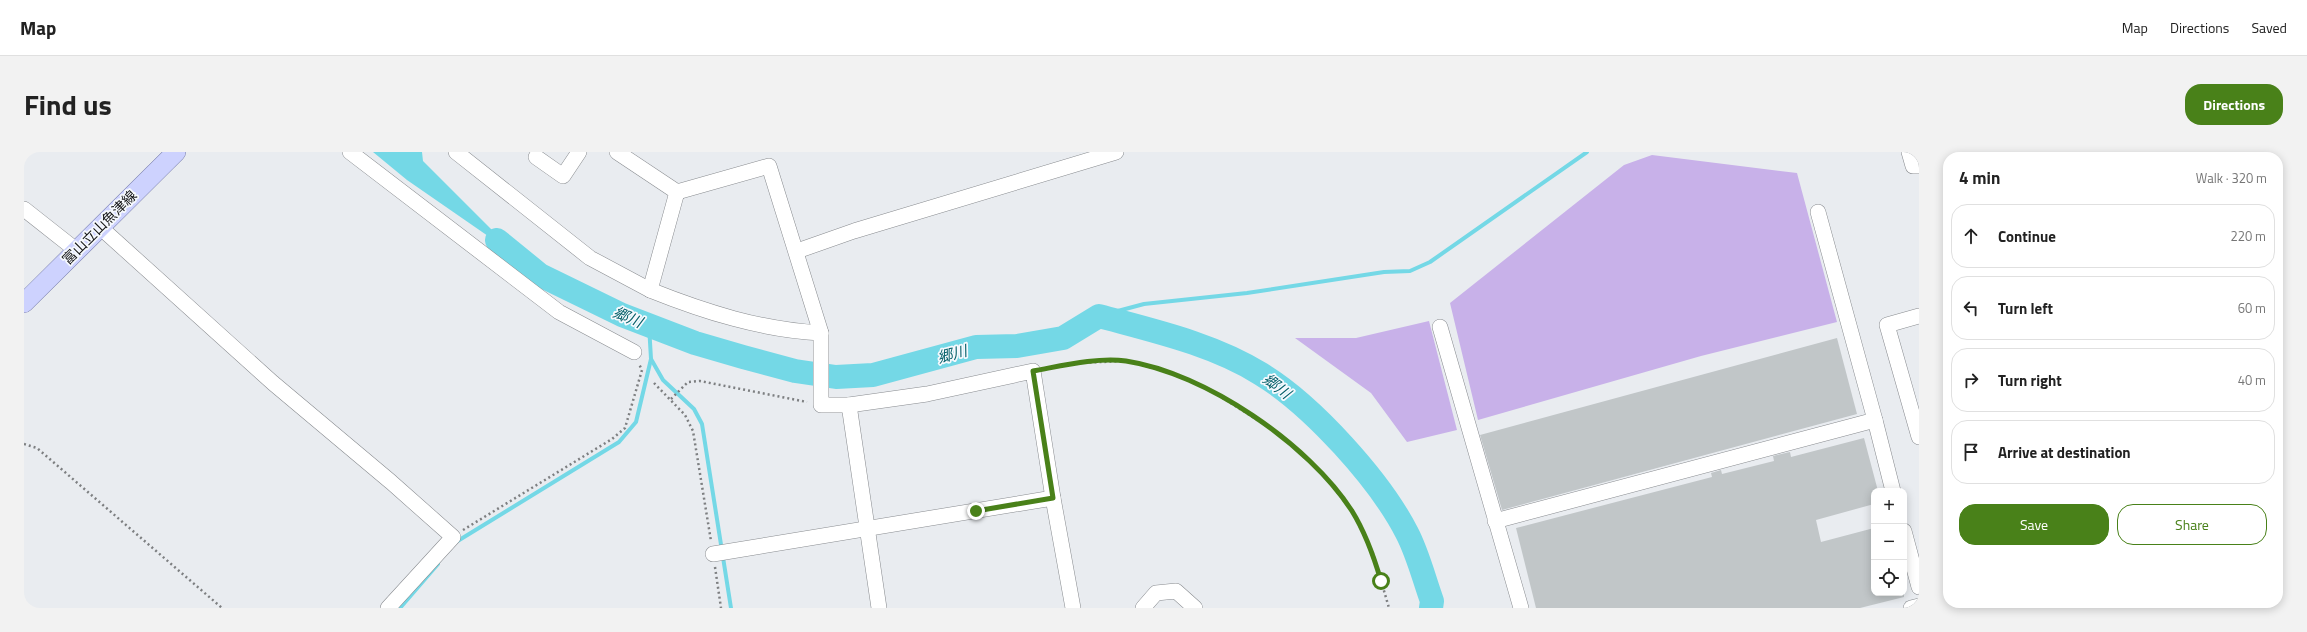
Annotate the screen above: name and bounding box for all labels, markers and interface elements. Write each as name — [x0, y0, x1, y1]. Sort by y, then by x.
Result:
text: Map — [20, 13, 56, 42]
text: Map — [2122, 17, 2148, 38]
text: Directions — [2170, 17, 2229, 38]
text: Saved — [2251, 17, 2287, 38]
text: Find us — [24, 83, 112, 126]
button: Directions — [2185, 84, 2283, 125]
text: 4 min — [1959, 165, 2000, 191]
text: Walk · 320 m — [2196, 168, 2267, 188]
street label: 富山立山魚津線 — [57, 185, 141, 269]
icon: ahead — [1960, 225, 1982, 247]
text: Continue — [1998, 225, 2056, 248]
text: 220 m — [2230, 226, 2266, 246]
icon: left — [1960, 297, 1982, 319]
text: Turn left — [1998, 297, 2053, 320]
text: 60 m — [2238, 298, 2266, 318]
water label: 郷川 — [610, 301, 648, 334]
water label: 郷川 — [935, 338, 971, 369]
water label: 郷川 — [1258, 368, 1297, 405]
icon: right — [1960, 369, 1982, 391]
text: Turn right — [1998, 369, 2062, 392]
text: 40 m — [2238, 370, 2266, 390]
icon: arrive — [1960, 441, 1982, 463]
text: Arrive at destination — [1998, 441, 2131, 464]
map controls — [1871, 488, 1907, 596]
button: + — [1871, 488, 1907, 524]
route end — [967, 502, 985, 520]
button: Save — [1959, 504, 2109, 545]
button: Share — [2117, 504, 2267, 545]
button: − — [1871, 524, 1907, 560]
button: locate — [1871, 560, 1907, 596]
route start — [1372, 572, 1390, 590]

